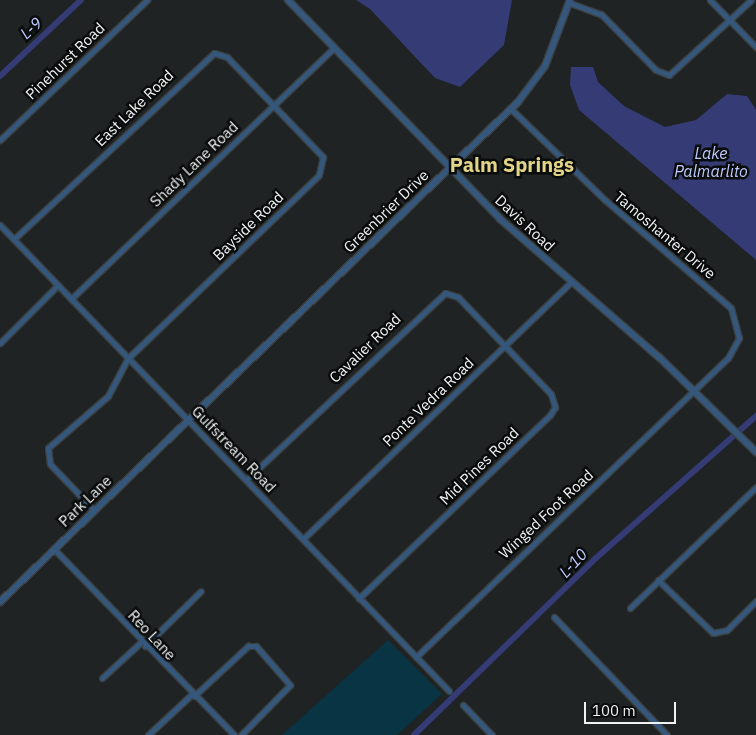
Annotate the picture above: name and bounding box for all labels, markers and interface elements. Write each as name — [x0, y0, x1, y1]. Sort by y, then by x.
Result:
water label: L-9 — [16, 13, 46, 43]
street label: Pinehurst Road — [22, 19, 108, 103]
street label: East Lake Road — [91, 66, 177, 150]
street label: Shady Lane Road — [146, 117, 242, 211]
water label: Lake Palmarlito — [674, 143, 748, 181]
district label: Palm Springs — [450, 152, 574, 176]
street label: Greenbrier Drive — [340, 166, 432, 256]
street label: Tamoshanter Drive — [611, 187, 719, 283]
street label: Bayside Road — [209, 188, 287, 264]
street label: Davis Road — [492, 191, 558, 255]
street label: Cavalier Road — [326, 310, 404, 386]
street label: Ponte Vedra Road — [379, 354, 477, 450]
street label: Gulfstream Road — [188, 402, 280, 496]
street label: Mid Pines Road — [436, 424, 522, 508]
street label: Winged Foot Road — [495, 466, 597, 562]
street label: Park Lane — [55, 472, 115, 530]
water label: L-10 — [555, 545, 591, 581]
street label: Reo Lane — [124, 606, 180, 664]
scale bar — [586, 692, 678, 724]
text: 100 m — [592, 701, 636, 720]

